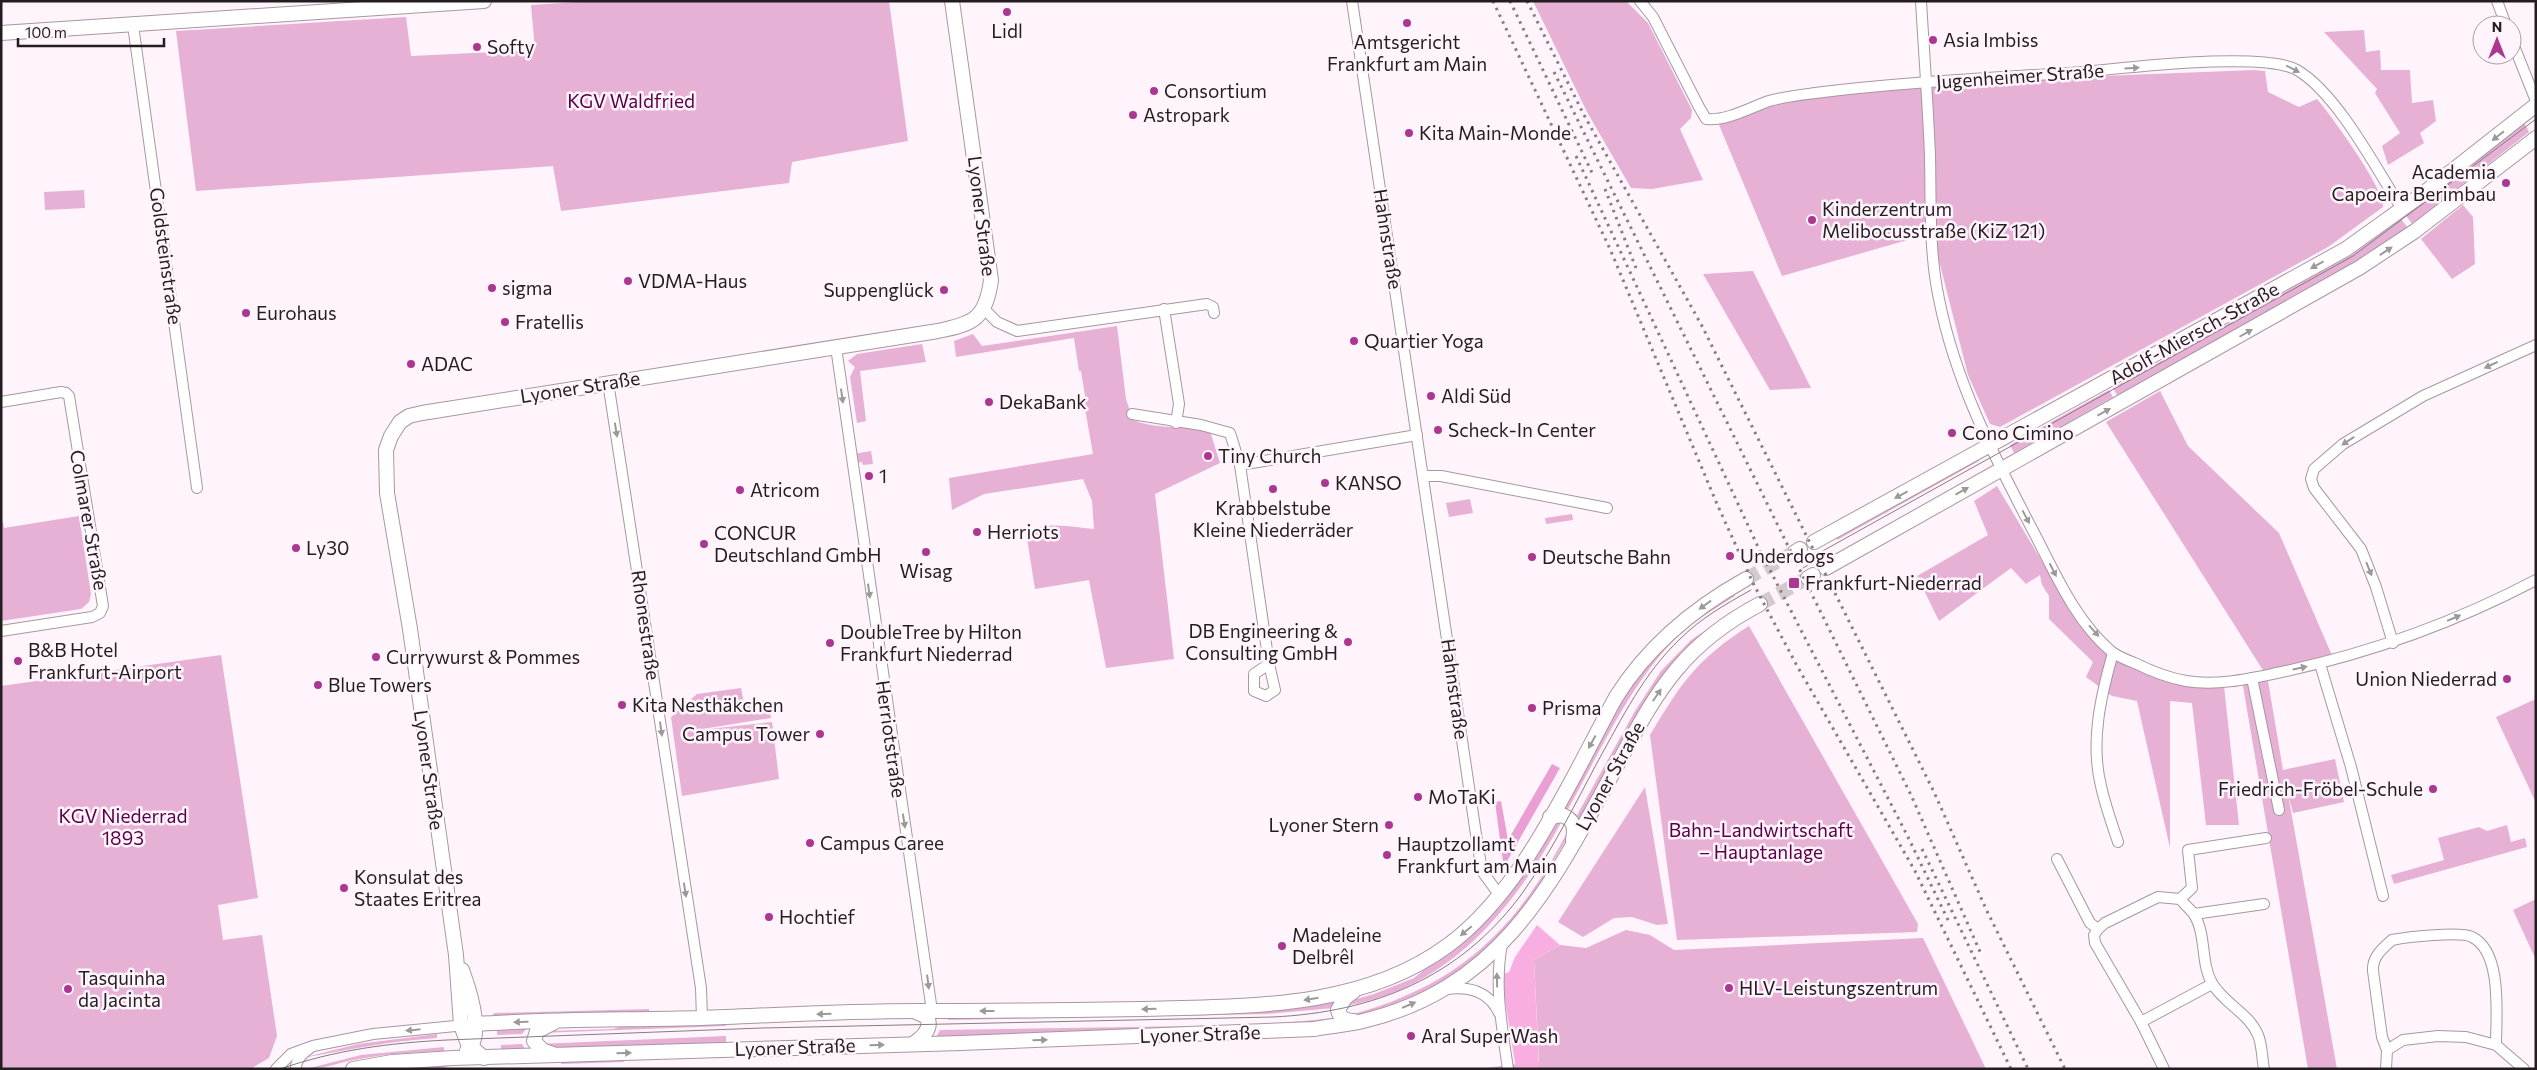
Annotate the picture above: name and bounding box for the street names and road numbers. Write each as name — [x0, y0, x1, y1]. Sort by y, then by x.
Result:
street label: Jugenheimer Straße — [1935, 58, 2105, 93]
street label: Lyoner Straße — [964, 155, 1001, 277]
street label: Goldsteinstraße — [145, 186, 188, 326]
street label: Hahnstraße — [1369, 187, 1408, 291]
street label: Adolf-Miersch-Straße — [2105, 276, 2282, 389]
street label: Lyoner Straße — [518, 366, 641, 407]
street label: Colmarer Straße — [66, 448, 113, 592]
street label: Rhonestraße — [627, 568, 666, 682]
street label: Hahnstraße — [1437, 637, 1474, 741]
street label: Herriotstraße — [872, 679, 911, 799]
street label: Lyoner Straße — [410, 708, 449, 831]
street label: Lyoner Straße — [1570, 717, 1649, 834]
street label: Lyoner Straße — [1139, 1020, 1261, 1047]
street label: Lyoner Straße — [734, 1033, 856, 1060]

